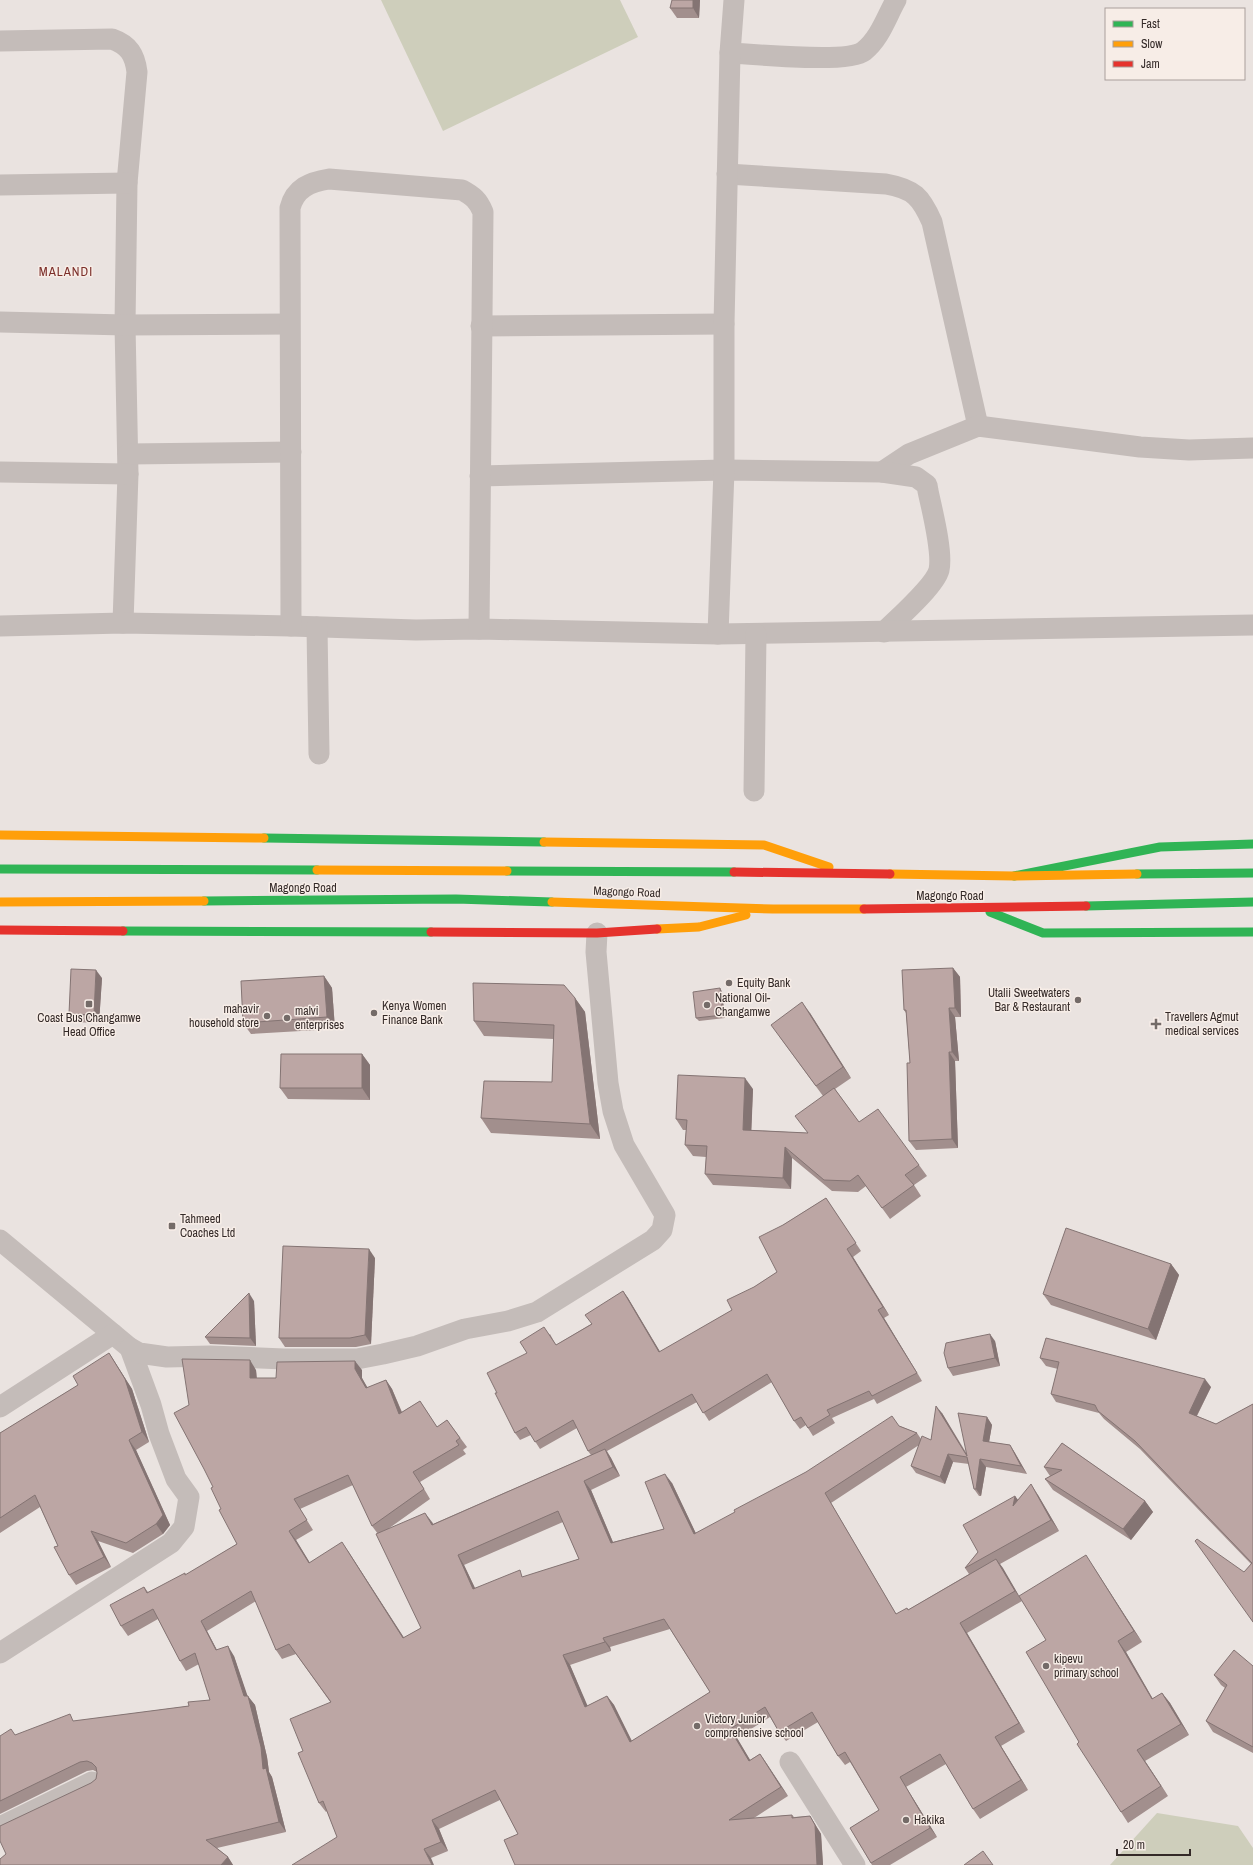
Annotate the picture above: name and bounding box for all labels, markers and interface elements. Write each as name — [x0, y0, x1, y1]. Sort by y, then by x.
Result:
legend — [1105, 8, 1245, 80]
text: Fast — [1141, 16, 1160, 32]
text: Slow — [1141, 36, 1163, 52]
text: Jam — [1141, 56, 1160, 72]
district label: MALANDI — [39, 263, 93, 280]
street label: Magongo Road — [269, 880, 337, 896]
street label: Magongo Road — [593, 883, 661, 901]
street label: Magongo Road — [916, 888, 984, 904]
place label: Equity Bank — [737, 975, 790, 991]
marker: Equity Bank — [724, 978, 734, 988]
place label: Utalii Sweetwaters Bar & Restaurant — [988, 985, 1070, 1015]
place label: National Oil- Changamwe — [715, 990, 771, 1020]
marker: Utalii Sweetwaters Bar & Restaurant — [1073, 995, 1083, 1005]
place label: Kenya Women Finance Bank — [382, 998, 446, 1028]
marker: Coast Bus Changamwe Head Office — [84, 999, 94, 1009]
marker: National Oil- Changamwe — [702, 1000, 712, 1010]
place label: mahavir household store — [189, 1001, 260, 1031]
place label: malvi enterprises — [295, 1003, 344, 1033]
marker: Kenya Women Finance Bank — [369, 1008, 379, 1018]
place label: Travellers Agmut medical services — [1165, 1009, 1239, 1039]
place label: Coast Bus Changamwe Head Office — [37, 1010, 141, 1040]
marker: mahavir household store — [262, 1011, 272, 1021]
marker: malvi enterprises — [282, 1013, 292, 1023]
marker: Travellers Agmut medical services — [1150, 1018, 1162, 1030]
place label: Tahmeed Coaches Ltd — [180, 1211, 235, 1241]
marker: Tahmeed Coaches Ltd — [167, 1221, 177, 1231]
place label: kipevu primary school — [1054, 1651, 1119, 1681]
marker: kipevu primary school — [1041, 1661, 1051, 1671]
place label: Victory Junior comprehensive school — [705, 1711, 803, 1741]
marker: Victory Junior comprehensive school — [692, 1721, 702, 1731]
place label: Hakika — [914, 1812, 945, 1828]
marker: Hakika — [901, 1815, 911, 1825]
scale bar — [1117, 1831, 1190, 1857]
text: 20 m — [1123, 1837, 1145, 1853]

